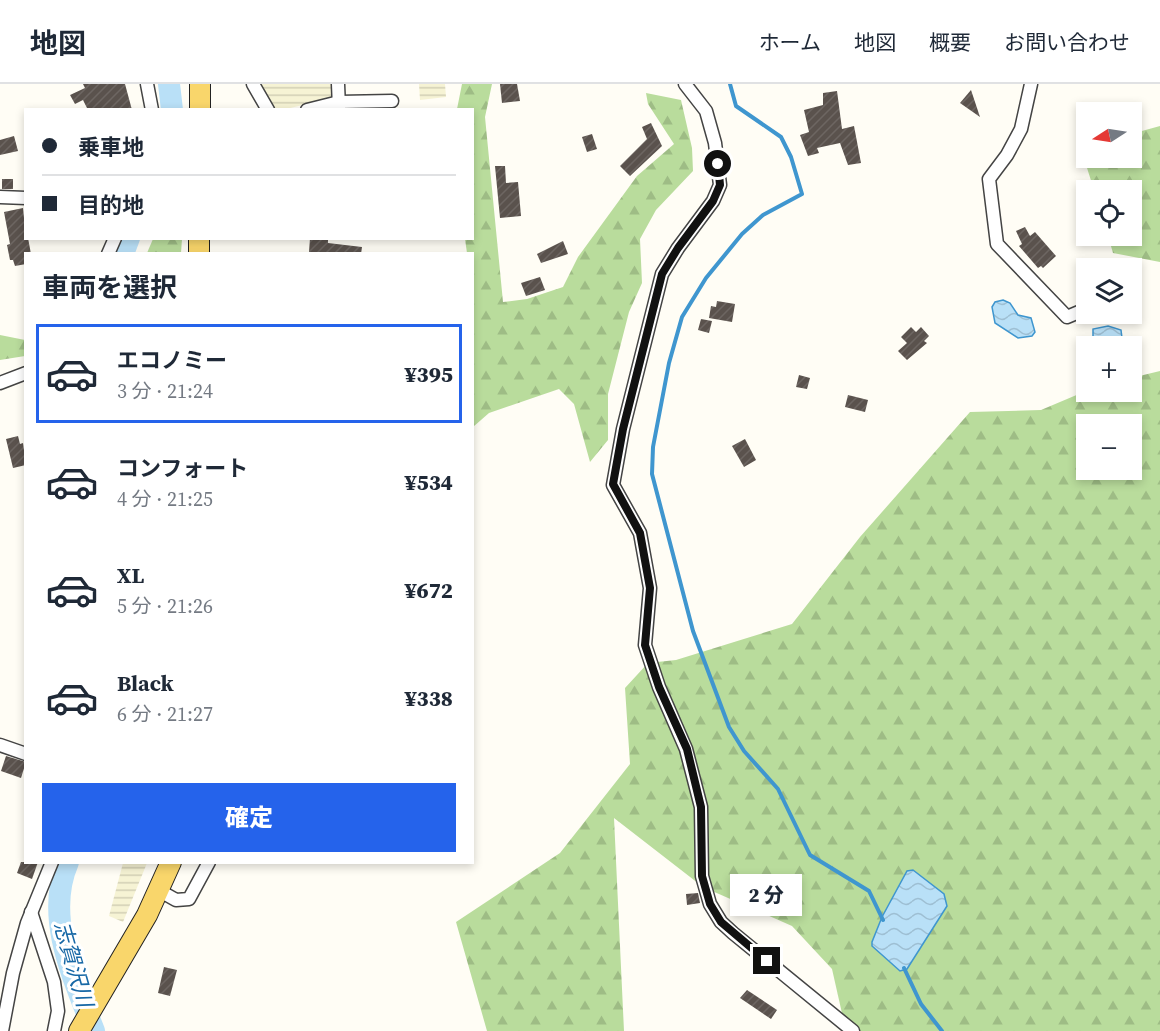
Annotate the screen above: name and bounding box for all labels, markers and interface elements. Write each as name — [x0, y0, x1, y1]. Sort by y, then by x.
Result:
text: 地図 — [30, 24, 86, 62]
text: ホーム — [759, 28, 821, 57]
text: 地図 — [854, 28, 896, 57]
text: 概要 — [929, 28, 971, 57]
text: お問い合わせ — [1004, 28, 1130, 57]
north arrow — [1076, 102, 1142, 168]
map controls — [1076, 102, 1142, 480]
text: 乗車地 — [78, 132, 144, 162]
route start — [704, 150, 731, 177]
button: locate — [1076, 180, 1142, 246]
text: 目的地 — [78, 190, 144, 220]
button: layers — [1076, 258, 1142, 324]
text: 車両を選択 — [42, 269, 177, 306]
button: + — [1076, 336, 1142, 402]
text: エコノミー — [117, 345, 227, 375]
icon: car — [45, 347, 99, 401]
text: ¥395 — [405, 359, 453, 389]
text: 3 分 · 21:24 — [117, 377, 213, 405]
button: − — [1076, 414, 1142, 480]
text: コンフォート — [117, 453, 248, 483]
icon: car — [45, 455, 99, 509]
text: ¥534 — [405, 467, 453, 497]
text: 4 分 · 21:25 — [117, 485, 213, 513]
text: XL — [117, 560, 144, 590]
icon: car — [45, 563, 99, 617]
text: ¥672 — [405, 575, 453, 605]
text: 5 分 · 21:26 — [117, 592, 213, 620]
text: Black — [117, 668, 174, 698]
icon: car — [45, 671, 99, 725]
text: ¥338 — [405, 683, 453, 713]
text: 6 分 · 21:27 — [117, 700, 213, 728]
button: 確定 — [42, 783, 456, 852]
callout: 2 分 — [731, 874, 803, 916]
text: 2 分 — [748, 881, 784, 909]
water label: 志賀沢川 — [47, 918, 101, 1012]
route end — [753, 947, 780, 974]

